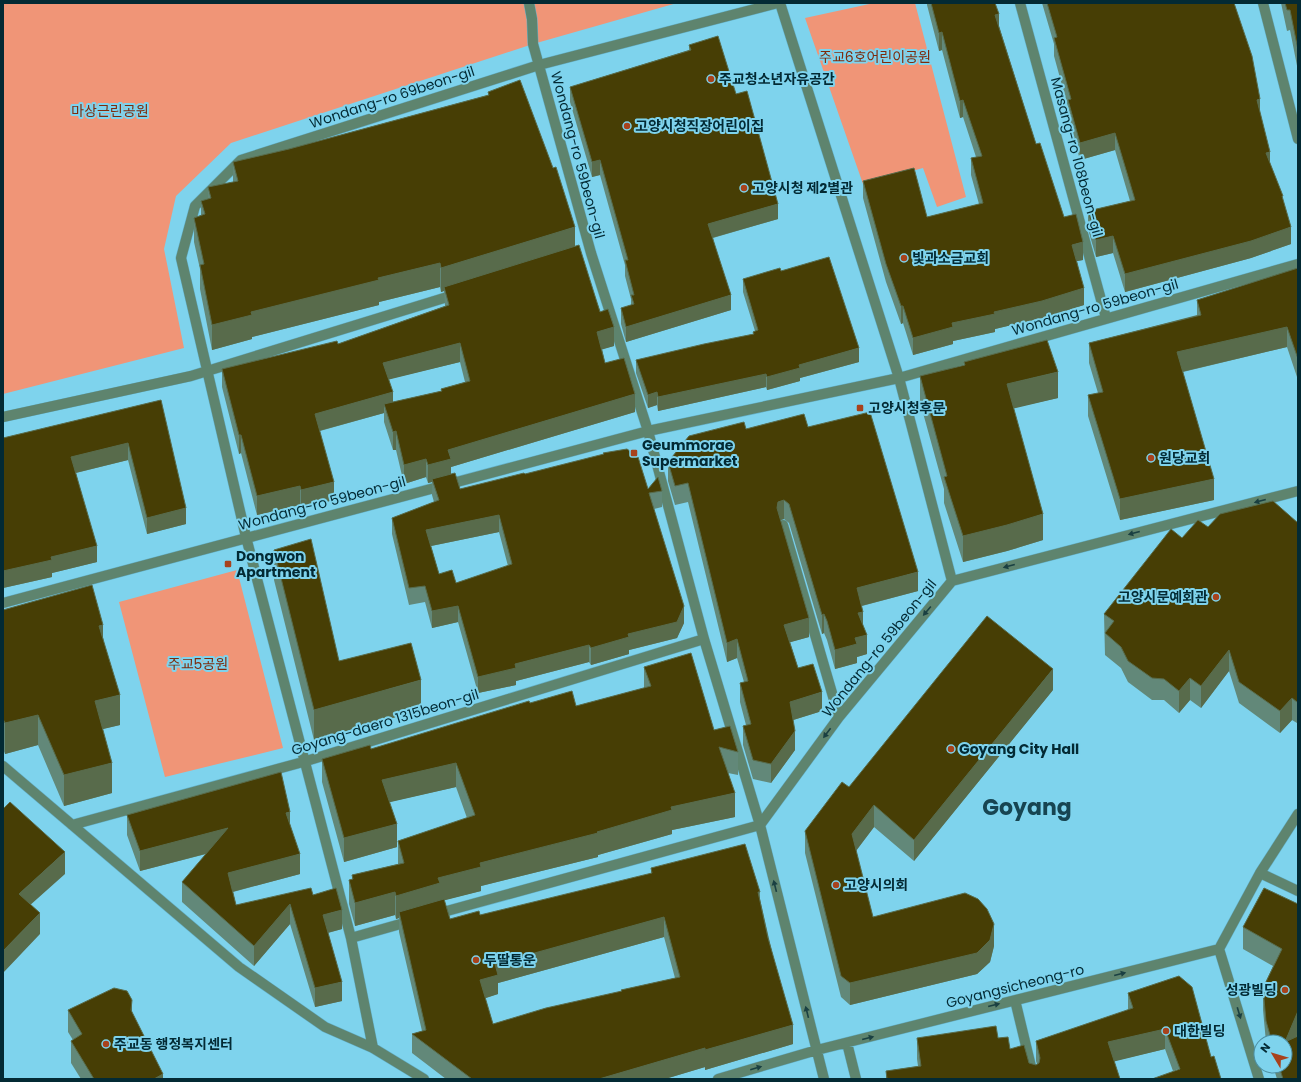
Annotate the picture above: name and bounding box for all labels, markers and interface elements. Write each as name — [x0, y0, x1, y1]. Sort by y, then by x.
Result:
park label: 주교6호어린이공원 — [819, 47, 931, 67]
street label: Wondang-ro 69beon-gil — [307, 61, 477, 133]
street label: Wondang-ro 59beon-gil — [546, 69, 610, 241]
place label: 주교청소년자유공간 — [719, 69, 835, 89]
marker: 주교청소년자유공간 — [706, 74, 716, 84]
street label: Masang-ro 108beon-gil — [1046, 75, 1108, 239]
park label: 마상근린공원 — [71, 101, 149, 121]
place label: 고양시청직장어린이집 — [635, 116, 764, 136]
marker: 고양시청직장어린이집 — [622, 121, 632, 131]
place label: 고양시청 제2별관 — [752, 178, 853, 198]
marker: 고양시청 제2별관 — [739, 183, 749, 193]
place label: 빛과소금교회 — [912, 248, 989, 268]
marker: 빛과소금교회 — [899, 253, 909, 263]
street label: Wondang-ro 59beon-gil — [1009, 274, 1181, 340]
place label: 고양시청후문 — [868, 398, 945, 418]
marker: 고양시청후문 — [855, 403, 865, 413]
place label: Geummorae Supermarket — [642, 435, 738, 471]
marker: Geummorae Supermarket — [629, 448, 639, 458]
place label: 원당교회 — [1159, 448, 1211, 468]
marker: 원당교회 — [1146, 453, 1156, 463]
street label: Wondang-ro 59beon-gil — [236, 471, 408, 535]
one-way arrow — [1254, 498, 1266, 504]
one-way arrow — [1128, 531, 1141, 537]
place label: Dongwon Apartment — [236, 546, 316, 582]
marker: Dongwon Apartment — [223, 559, 233, 569]
one-way arrow — [1002, 563, 1014, 569]
street label: Wondang-ro 59beon-gil — [817, 575, 941, 721]
place label: 고양시문예회관 — [1118, 587, 1208, 607]
marker: 고양시문예회관 — [1211, 592, 1221, 602]
one-way arrow — [923, 606, 931, 616]
park label: 주교5공원 — [168, 654, 228, 674]
street label: Goyang-daero 1315beon-gil — [289, 684, 481, 760]
one-way arrow — [823, 728, 831, 739]
place label: Goyang City Hall — [959, 739, 1079, 759]
marker: Goyang City Hall — [946, 744, 956, 754]
district label: Goyang — [982, 792, 1072, 823]
place label: 고양시의회 — [844, 875, 908, 895]
one-way arrow — [772, 880, 778, 892]
marker: 고양시의회 — [831, 880, 841, 890]
place label: 두딸통운 — [484, 950, 536, 970]
marker: 두딸통운 — [471, 955, 481, 965]
street label: Goyangsicheong-ro — [944, 959, 1086, 1013]
one-way arrow — [1114, 970, 1126, 976]
place label: 성광빌딩 — [1225, 980, 1277, 1000]
marker: 성광빌딩 — [1280, 985, 1290, 995]
one-way arrow — [988, 1002, 1000, 1008]
one-way arrow — [804, 1006, 810, 1018]
one-way arrow — [1236, 1007, 1242, 1019]
place label: 대한빌딩 — [1174, 1021, 1226, 1041]
marker: 대한빌딩 — [1161, 1026, 1171, 1036]
place label: 주교동 행정복지센터 — [114, 1034, 233, 1054]
one-way arrow — [862, 1034, 874, 1040]
north arrow — [1253, 1034, 1293, 1074]
marker: 주교동 행정복지센터 — [101, 1039, 111, 1049]
text: N — [1256, 1040, 1274, 1056]
one-way arrow — [750, 1065, 762, 1071]

